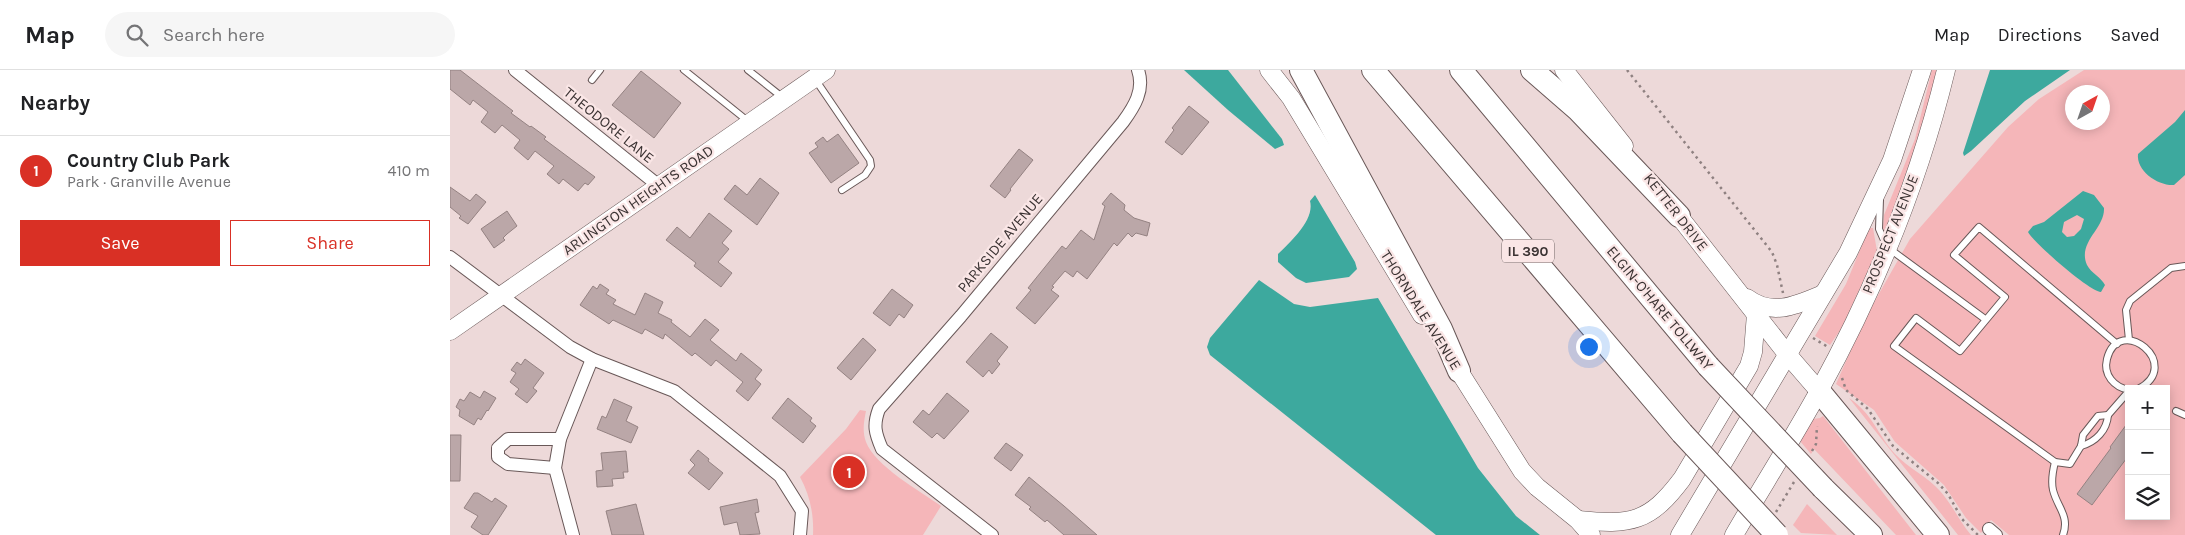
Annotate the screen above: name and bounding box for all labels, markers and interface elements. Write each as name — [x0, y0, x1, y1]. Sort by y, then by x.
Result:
search box — [105, 12, 455, 57]
text: Map — [25, 21, 75, 49]
icon: search — [123, 21, 151, 49]
text: Search here — [163, 24, 265, 46]
text: Map — [1934, 24, 1970, 46]
text: Directions — [1998, 24, 2082, 46]
text: Saved — [2110, 24, 2160, 46]
street label: THEODORE LANE — [560, 83, 658, 167]
north arrow — [2065, 85, 2110, 130]
text: Nearby — [20, 91, 90, 115]
street label: ARLINGTON HEIGHTS ROAD — [559, 141, 717, 259]
text: Country Club Park — [67, 150, 230, 172]
text: 1 — [33, 161, 39, 180]
text: 410 m — [388, 161, 430, 180]
street label: KETTER DRIVE — [1640, 169, 1712, 255]
text: Park · Granville Avenue — [67, 172, 231, 191]
street label: PROSPECT AVENUE — [1858, 172, 1922, 296]
street label: PARKSIDE AVENUE — [953, 190, 1047, 296]
button: Save — [20, 220, 220, 266]
button: Share — [230, 220, 430, 266]
road number: IL 390 — [1502, 240, 1554, 262]
street label: ELGIN-O'HARE TOLLWAY — [1603, 242, 1718, 374]
street label: THORNDALE AVENUE — [1377, 247, 1465, 373]
your location — [1576, 334, 1602, 360]
map controls — [2125, 385, 2170, 520]
button: + — [2125, 385, 2170, 430]
button: − — [2125, 430, 2170, 475]
pin: 1 — [833, 453, 865, 491]
button: layers — [2125, 475, 2170, 520]

